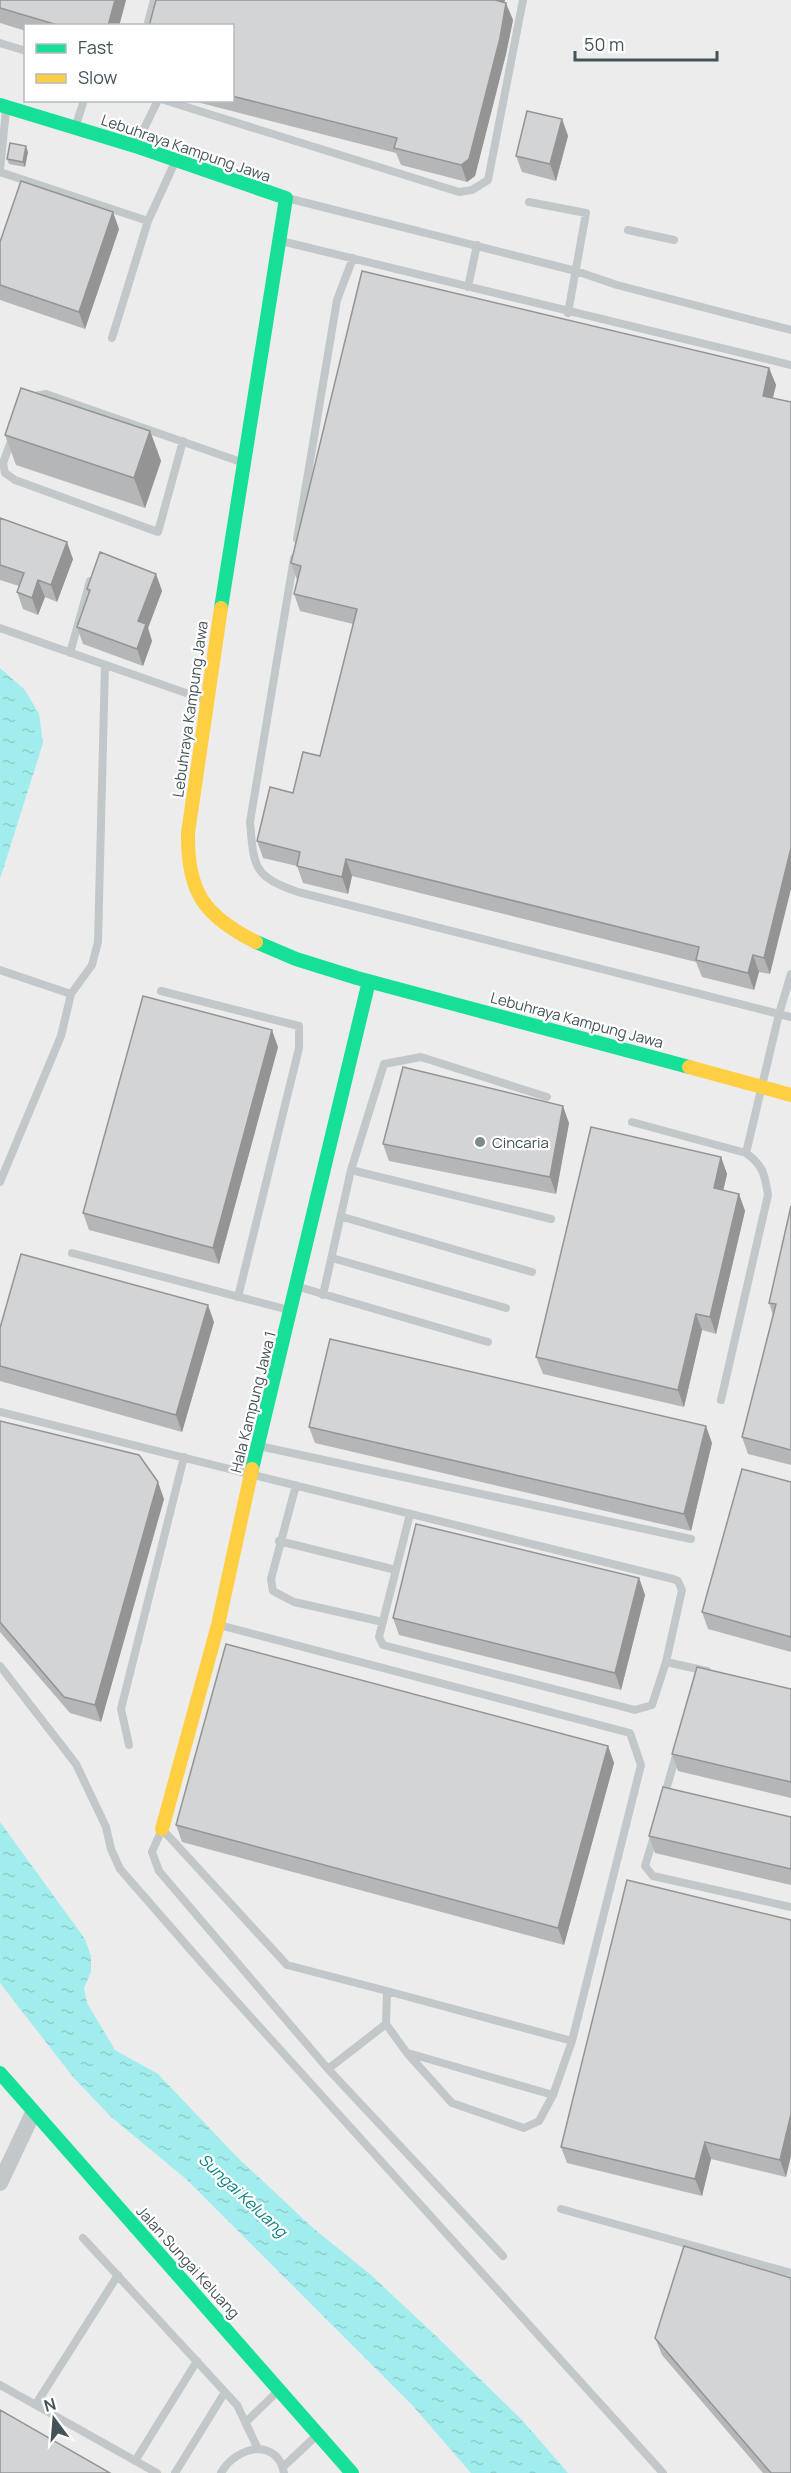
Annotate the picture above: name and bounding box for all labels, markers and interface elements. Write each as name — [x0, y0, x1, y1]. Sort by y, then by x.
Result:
legend — [24, 24, 234, 102]
scale bar — [575, 24, 718, 62]
text: 50 m — [584, 32, 624, 56]
text: Fast — [78, 35, 113, 59]
text: Slow — [78, 65, 118, 89]
street label: Lebuhraya Kampung Jawa — [98, 109, 274, 187]
street label: Lebuhraya Kampung Jawa — [167, 619, 213, 799]
street label: Lebuhraya Kampung Jawa — [488, 987, 666, 1053]
place label: Cincaria — [492, 1132, 549, 1153]
marker: Cincaria — [473, 1135, 487, 1149]
street label: Hala Kampung Jawa 1 — [225, 1329, 281, 1475]
water label: Sungai Keluang — [194, 2148, 293, 2243]
street label: Jalan Sungai Keluang — [132, 2201, 244, 2323]
north arrow — [24, 2389, 84, 2449]
text: N — [41, 2392, 58, 2417]

